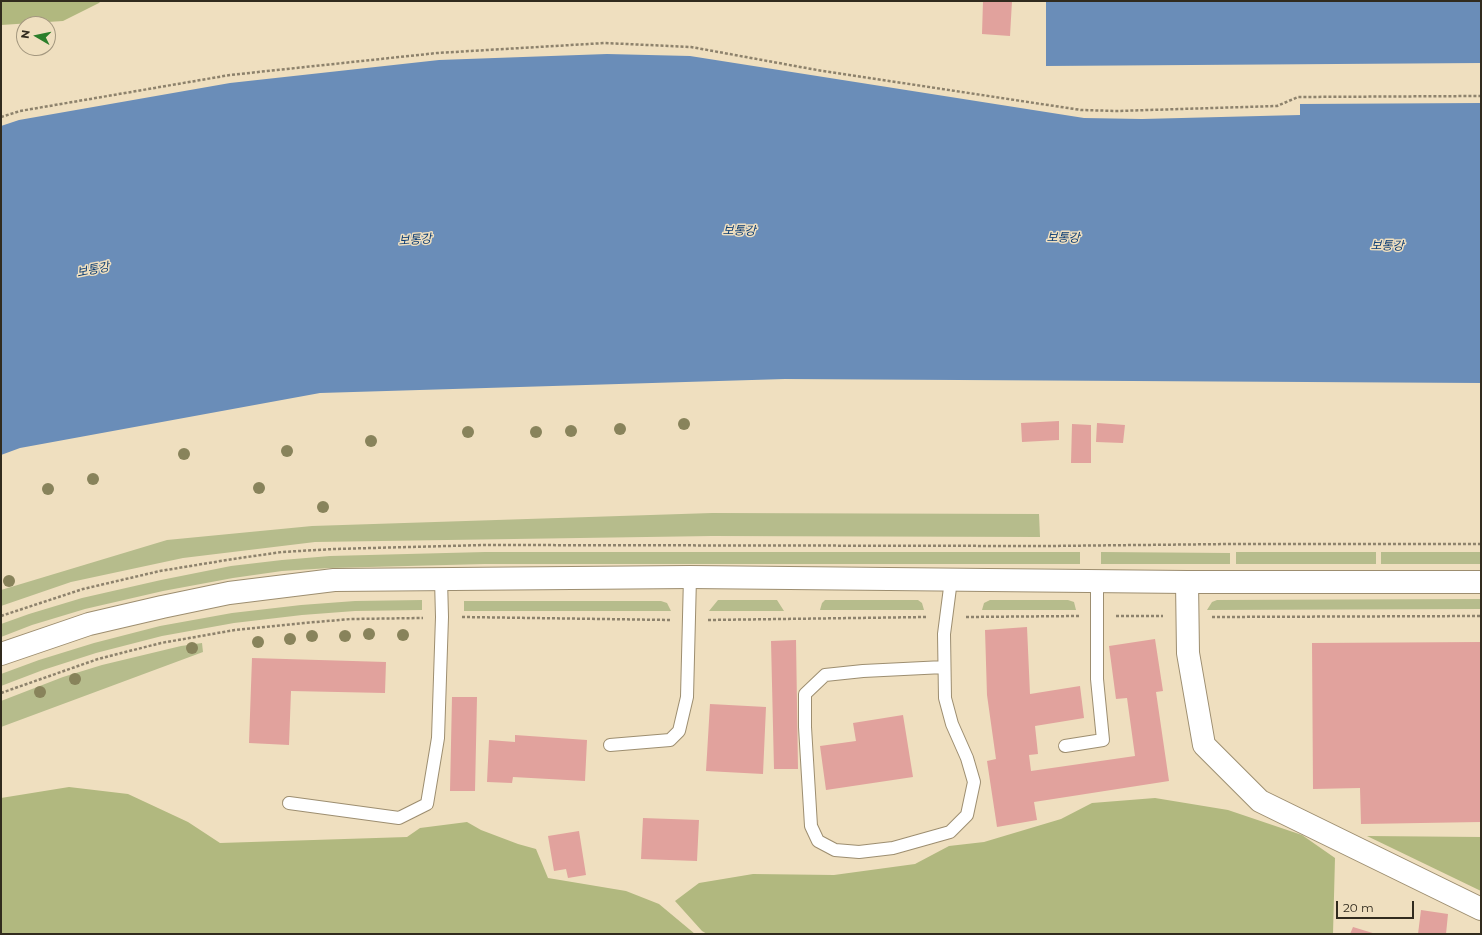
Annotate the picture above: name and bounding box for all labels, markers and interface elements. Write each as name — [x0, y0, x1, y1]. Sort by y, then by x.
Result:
north arrow — [16, 16, 56, 56]
text: N — [18, 29, 33, 40]
water label: 보통강 — [722, 224, 756, 238]
water label: 보통강 — [1046, 231, 1080, 245]
water label: 보통강 — [398, 232, 432, 248]
water label: 보통강 — [1370, 239, 1404, 253]
water label: 보통강 — [75, 260, 111, 280]
scale bar — [1338, 893, 1416, 919]
text: 20 m — [1343, 900, 1374, 915]

